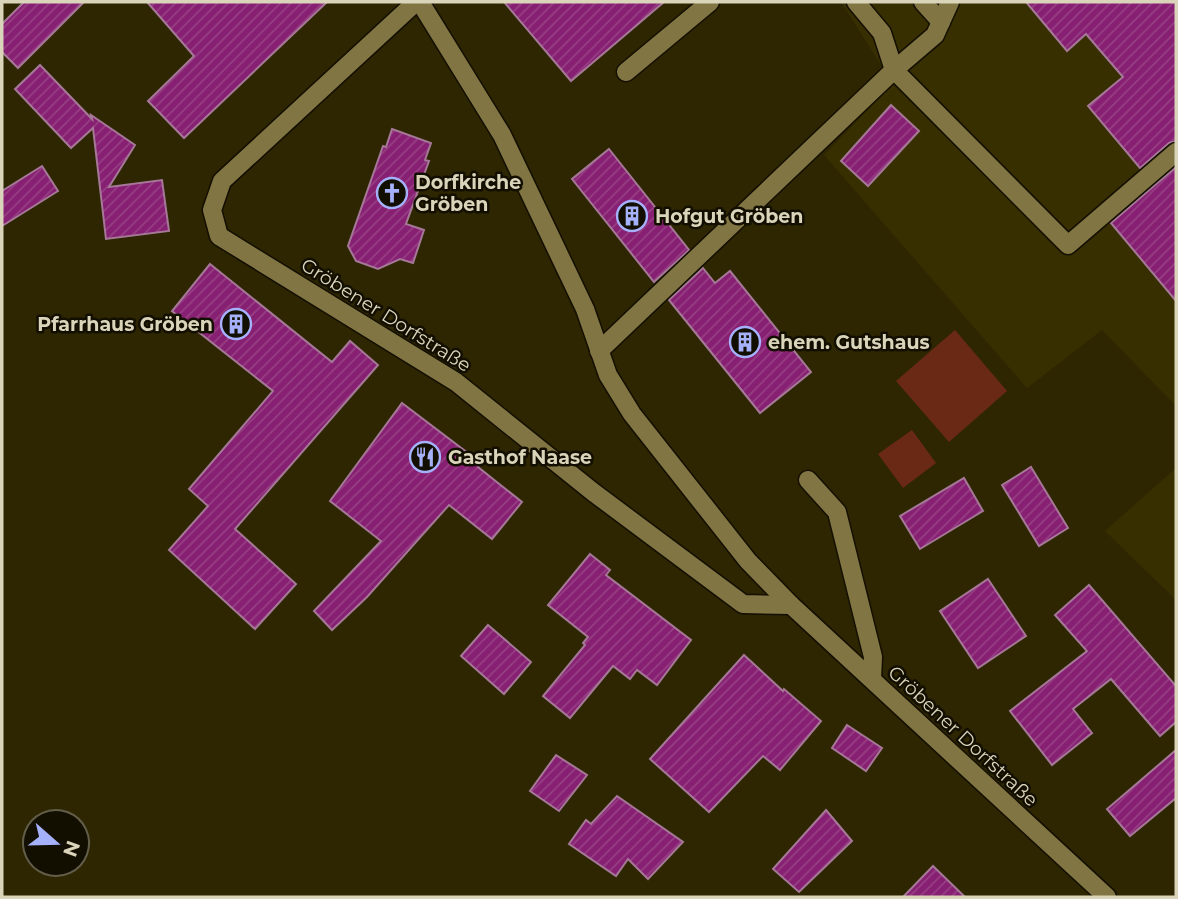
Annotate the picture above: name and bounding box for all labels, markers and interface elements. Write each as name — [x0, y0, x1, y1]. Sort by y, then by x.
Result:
place label: Dorfkirche Gröben — [415, 171, 521, 216]
church icon: Dorfkirche Gröben — [375, 176, 409, 210]
building icon: Hofgut Gröben — [615, 199, 649, 233]
place label: Hofgut Gröben — [655, 205, 803, 228]
street label: Gröbener Dorfstraße — [297, 253, 475, 377]
building icon: Pfarrhaus Gröben — [219, 307, 253, 341]
place label: Pfarrhaus Gröben — [37, 313, 213, 336]
building icon: ehem. Gutshaus — [728, 325, 762, 359]
place label: ehem. Gutshaus — [768, 331, 930, 354]
restaurant icon: Gasthof Naase — [408, 440, 442, 474]
place label: Gasthof Naase — [448, 446, 592, 469]
street label: Gröbener Dorfstraße — [883, 661, 1043, 811]
north arrow — [21, 808, 91, 878]
text: N — [58, 837, 85, 860]

